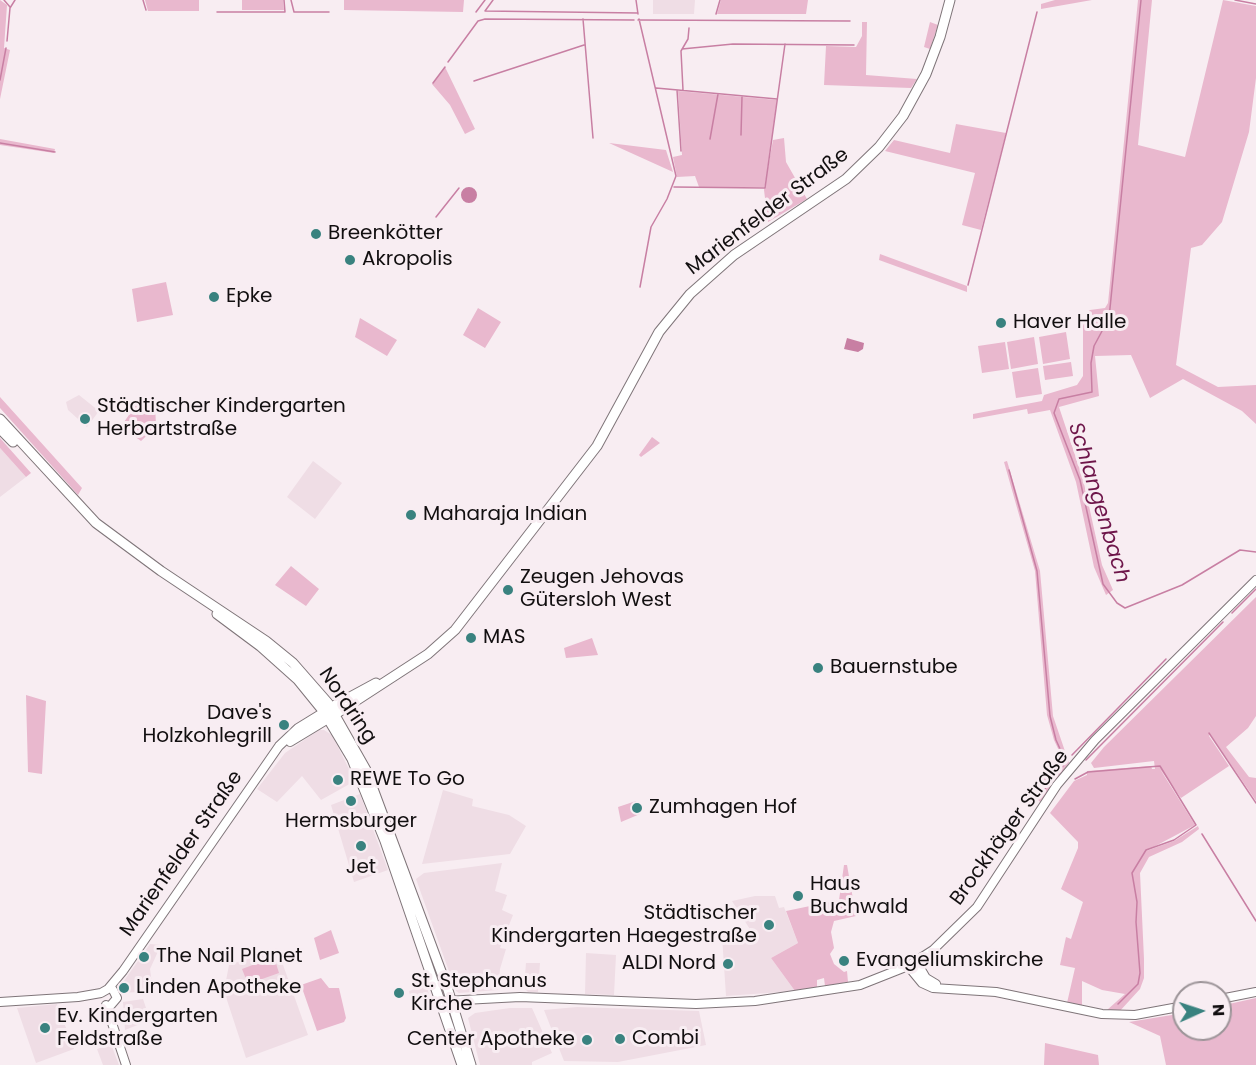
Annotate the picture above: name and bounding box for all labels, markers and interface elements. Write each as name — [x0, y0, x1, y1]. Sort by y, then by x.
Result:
street label: Marienfelder Straße — [682, 143, 854, 281]
place label: Breenkötter — [328, 222, 443, 246]
marker: Breenkötter — [309, 227, 323, 241]
place label: Akropolis — [362, 248, 453, 272]
marker: Akropolis — [343, 253, 357, 267]
place label: Epke — [226, 285, 272, 309]
marker: Epke — [207, 290, 221, 304]
place label: Haver Halle — [1013, 311, 1126, 335]
marker: Haver Halle — [994, 316, 1008, 330]
place label: Städtischer Kindergarten Herbartstraße — [97, 395, 346, 442]
marker: Städtischer Kindergarten Herbartstraße — [78, 412, 92, 426]
water label: Schlangenbach — [1062, 420, 1134, 586]
place label: Maharaja Indian — [423, 503, 587, 527]
marker: Maharaja Indian — [404, 508, 418, 522]
place label: Zeugen Jehovas Gütersloh West — [520, 566, 684, 613]
marker: Zeugen Jehovas Gütersloh West — [501, 583, 515, 597]
place label: MAS — [483, 626, 525, 650]
marker: MAS — [464, 631, 478, 645]
place label: Bauernstube — [830, 656, 958, 680]
marker: Bauernstube — [811, 661, 825, 675]
street label: Nordring — [313, 663, 381, 749]
place label: Dave's Holzkohlegrill — [142, 702, 272, 749]
marker: Dave's Holzkohlegrill — [277, 718, 291, 732]
street label: Brockhäger Straße — [946, 746, 1074, 910]
street label: Marienfelder Straße — [116, 766, 248, 942]
place label: REWE To Go — [350, 768, 465, 792]
marker: REWE To Go — [331, 773, 345, 787]
marker: Hermsburger — [344, 794, 358, 808]
place label: Zumhagen Hof — [649, 796, 797, 820]
marker: Zumhagen Hof — [630, 801, 644, 815]
place label: Hermsburger — [285, 810, 417, 834]
marker: Jet — [354, 839, 368, 853]
place label: Jet — [346, 856, 376, 880]
place label: Haus Buchwald — [810, 873, 908, 920]
marker: Haus Buchwald — [791, 889, 805, 903]
place label: Städtischer Kindergarten Haegestraße — [491, 902, 757, 949]
marker: Städtischer Kindergarten Haegestraße — [762, 918, 776, 932]
place label: The Nail Planet — [156, 945, 303, 969]
place label: Evangeliumskirche — [856, 949, 1043, 973]
marker: The Nail Planet — [137, 950, 151, 964]
place label: ALDI Nord — [622, 952, 716, 976]
marker: Evangeliumskirche — [837, 954, 851, 968]
marker: ALDI Nord — [721, 957, 735, 971]
place label: St. Stephanus Kirche — [411, 970, 547, 1017]
place label: Linden Apotheke — [136, 976, 301, 1000]
marker: Linden Apotheke — [117, 981, 131, 995]
north arrow — [1172, 981, 1232, 1041]
marker: St. Stephanus Kirche — [392, 986, 406, 1000]
text: N — [1207, 1004, 1230, 1017]
place label: Ev. Kindergarten Feldstraße — [57, 1005, 218, 1052]
marker: Ev. Kindergarten Feldstraße — [38, 1021, 52, 1035]
place label: Combi — [632, 1027, 699, 1051]
place label: Center Apotheke — [407, 1028, 575, 1052]
marker: Combi — [613, 1032, 627, 1046]
marker: Center Apotheke — [580, 1033, 594, 1047]

